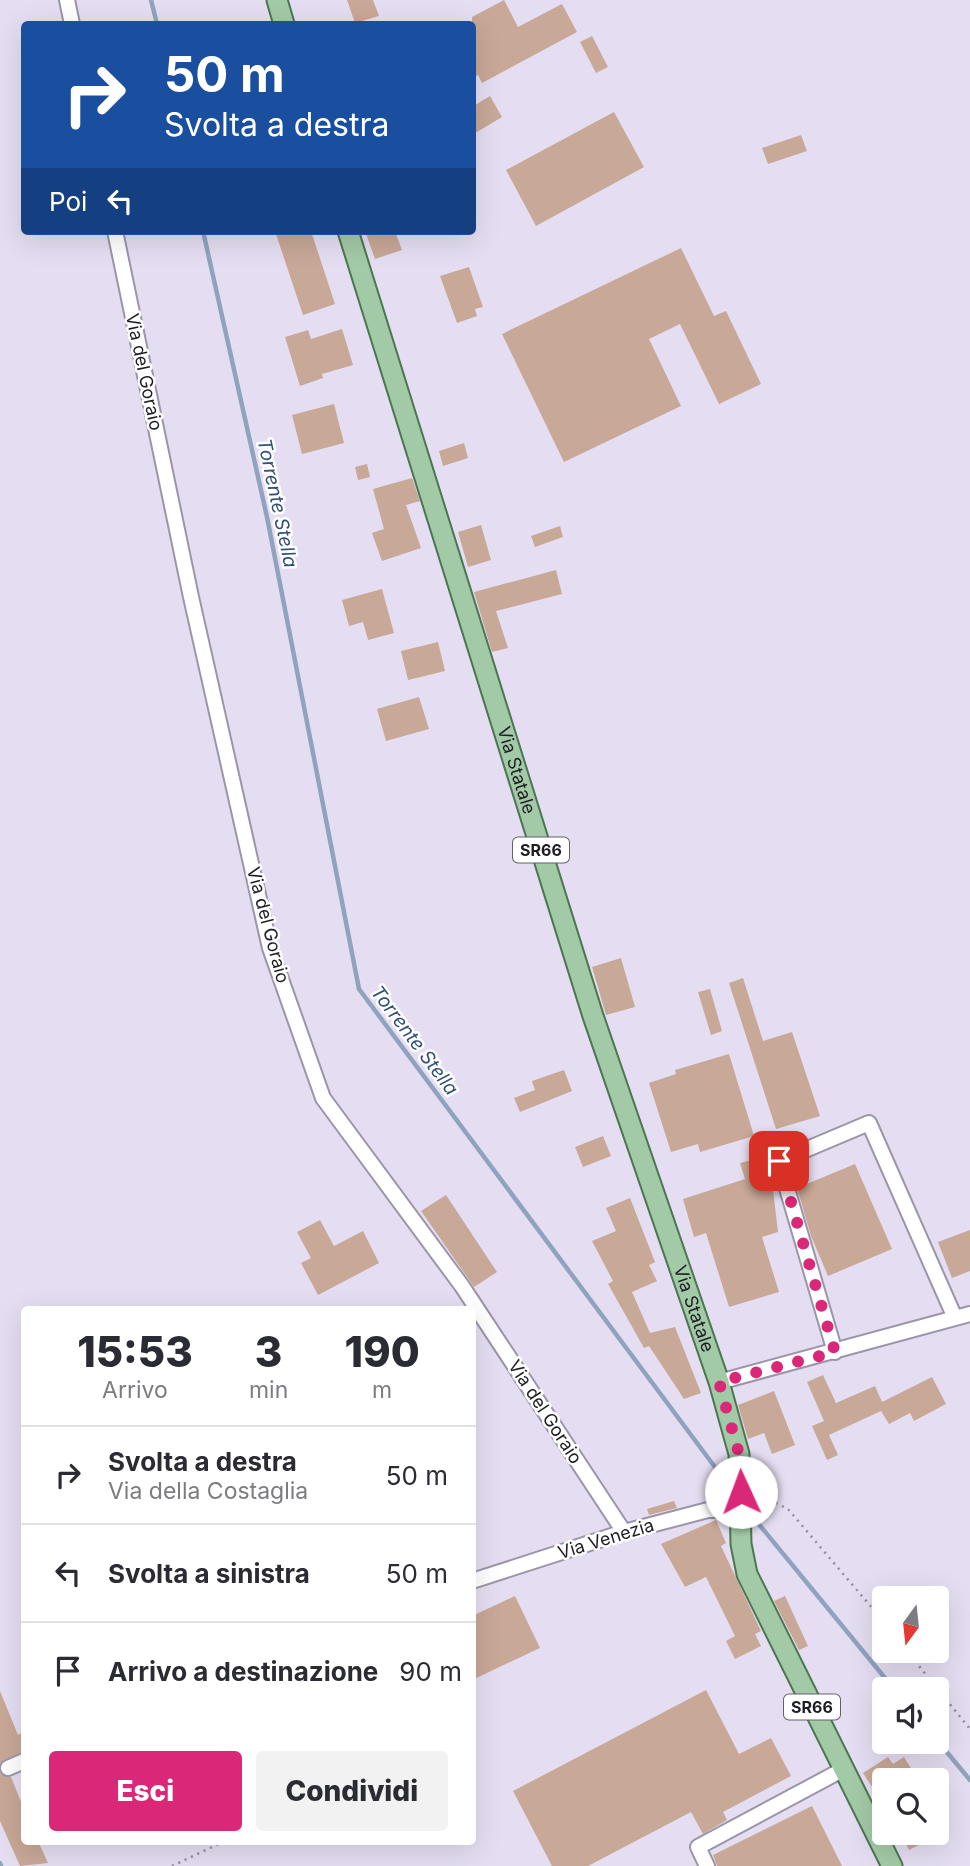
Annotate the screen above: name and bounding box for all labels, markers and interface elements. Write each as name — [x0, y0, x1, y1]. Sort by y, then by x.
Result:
text: 50 m — [164, 45, 285, 104]
icon: right — [49, 49, 140, 140]
text: Svolta a destra — [164, 105, 389, 144]
icon: left — [101, 182, 139, 220]
text: Poi — [49, 186, 87, 217]
street label: Via del Goraio — [122, 311, 167, 432]
water label: Torrente Stella — [253, 437, 302, 570]
street label: Via Statale — [493, 724, 540, 817]
road number: SR66 — [513, 838, 569, 862]
street label: Via del Goraio — [243, 865, 294, 985]
water label: Torrente Stella — [366, 981, 463, 1100]
pin — [749, 1131, 809, 1191]
icon: arrive — [760, 1142, 798, 1180]
street label: Via Statale — [670, 1262, 719, 1355]
text: 15:53 — [77, 1326, 193, 1377]
text: 3 — [255, 1326, 282, 1377]
text: 190 — [344, 1326, 420, 1377]
street label: Via del Goraio — [504, 1356, 587, 1467]
text: Arrivo — [102, 1376, 168, 1404]
text: min — [249, 1376, 288, 1404]
text: m — [372, 1376, 392, 1404]
text: Svolta a destra — [108, 1446, 297, 1477]
position arrow — [704, 1455, 778, 1529]
icon: right — [49, 1456, 87, 1494]
text: 50 m — [386, 1460, 448, 1491]
text: Via della Costaglia — [108, 1477, 308, 1505]
street label: Via Venezia — [555, 1514, 656, 1563]
icon: left — [49, 1554, 87, 1592]
text: Svolta a sinistra — [108, 1558, 310, 1589]
text: 50 m — [386, 1558, 448, 1589]
north arrow — [872, 1586, 948, 1662]
map controls — [872, 1586, 949, 1845]
icon: arrive — [49, 1652, 87, 1690]
text: Arrivo a destinazione — [108, 1656, 378, 1687]
text: 90 m — [399, 1656, 462, 1687]
button: sound — [872, 1677, 949, 1754]
road number: SR66 — [784, 1694, 840, 1720]
button: Esci — [49, 1751, 242, 1831]
button: Condividi — [256, 1751, 448, 1831]
button: search — [872, 1768, 949, 1845]

